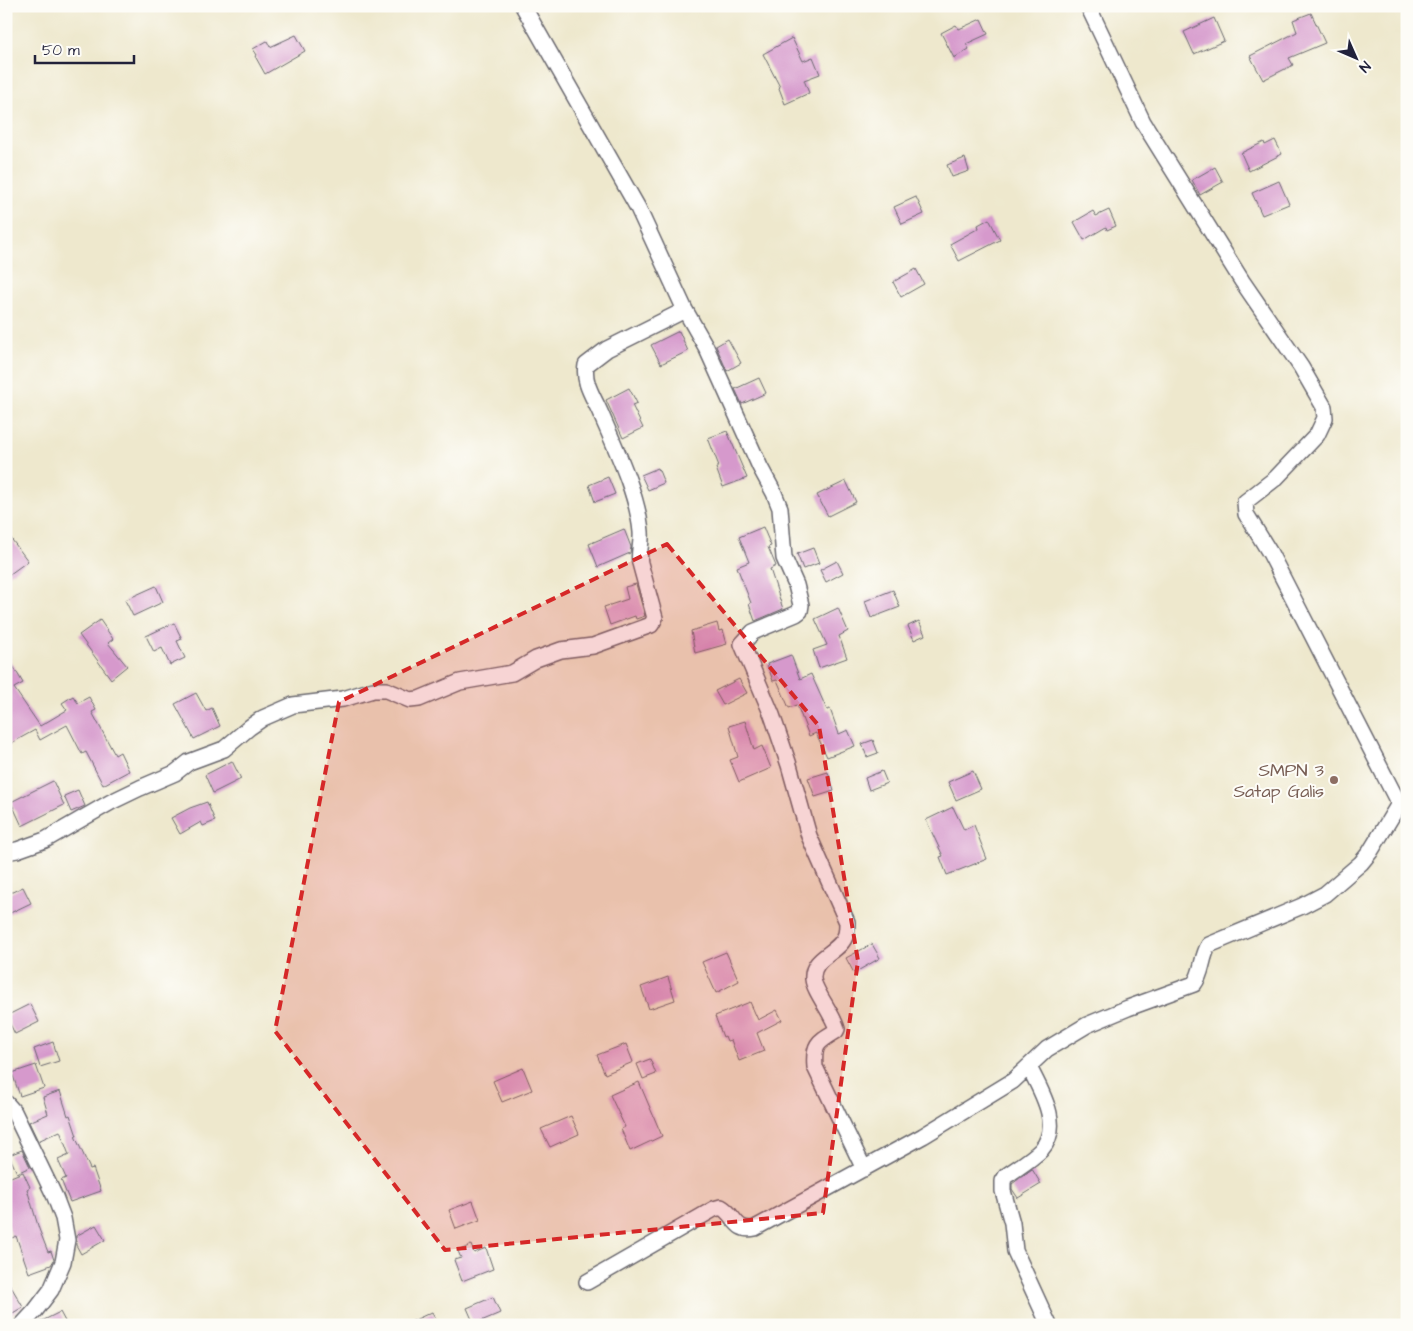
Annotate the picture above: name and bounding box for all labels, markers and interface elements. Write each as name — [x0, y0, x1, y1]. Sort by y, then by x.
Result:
scale bar — [35, 32, 134, 64]
north arrow — [1330, 32, 1380, 82]
text: 50 m — [42, 40, 80, 61]
text: N — [1354, 56, 1375, 77]
place label: SMPN 3 Satap Galis — [1233, 758, 1324, 804]
marker: SMPN 3 Satap Galis — [1328, 774, 1340, 786]

